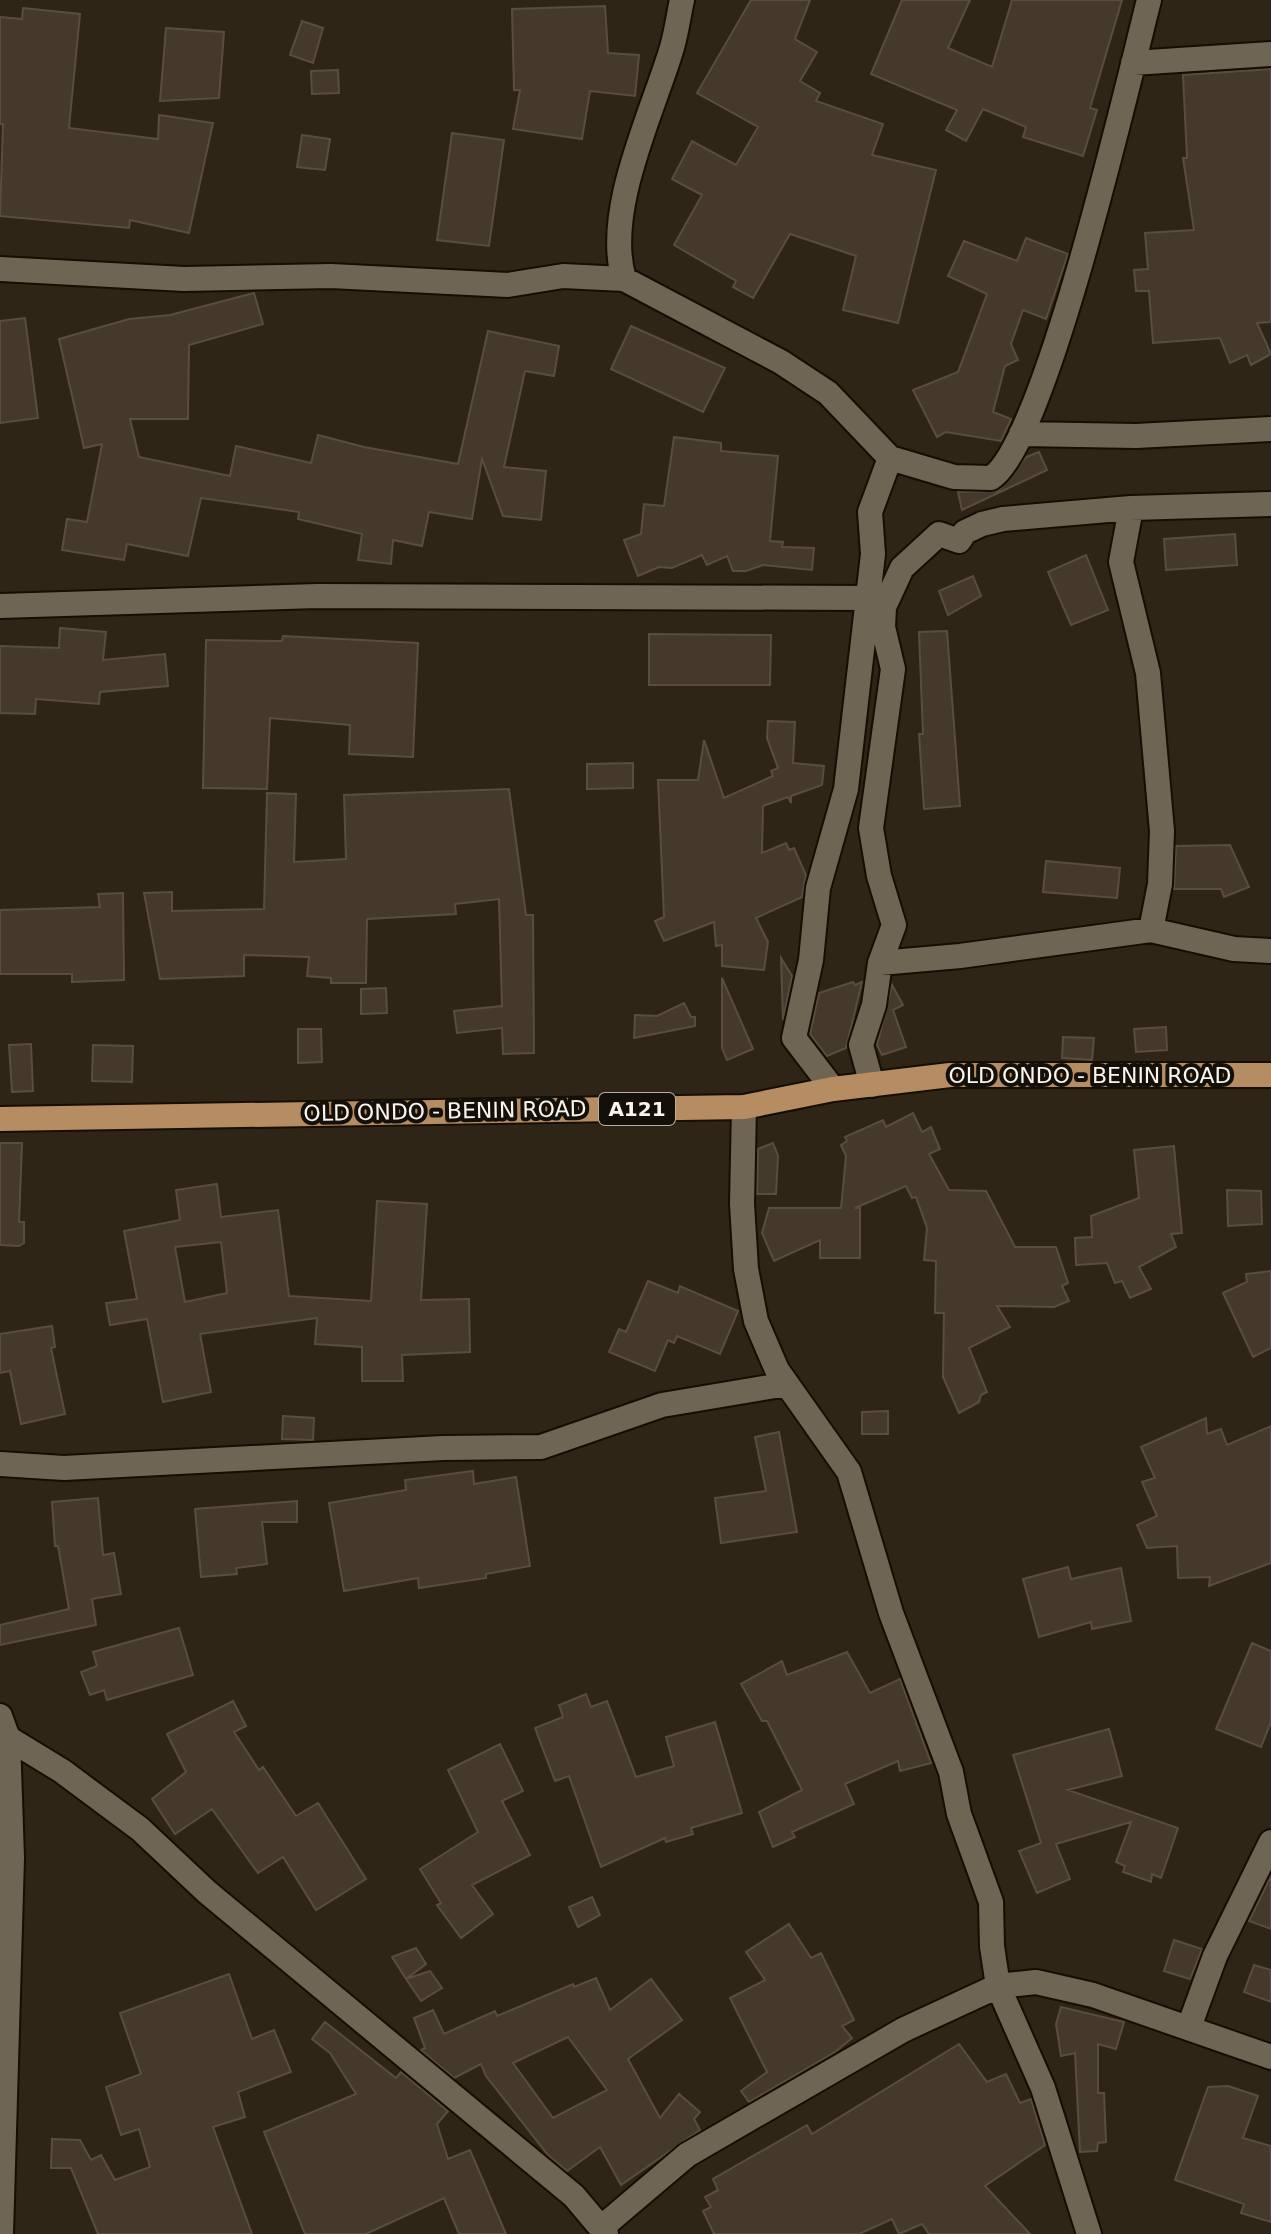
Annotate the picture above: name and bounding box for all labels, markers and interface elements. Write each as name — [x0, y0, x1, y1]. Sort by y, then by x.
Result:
street label: OLD ONDO - BENIN ROAD — [948, 1063, 1232, 1088]
road number: A121 — [599, 1093, 675, 1125]
street label: OLD ONDO - BENIN ROAD — [303, 1096, 587, 1126]

